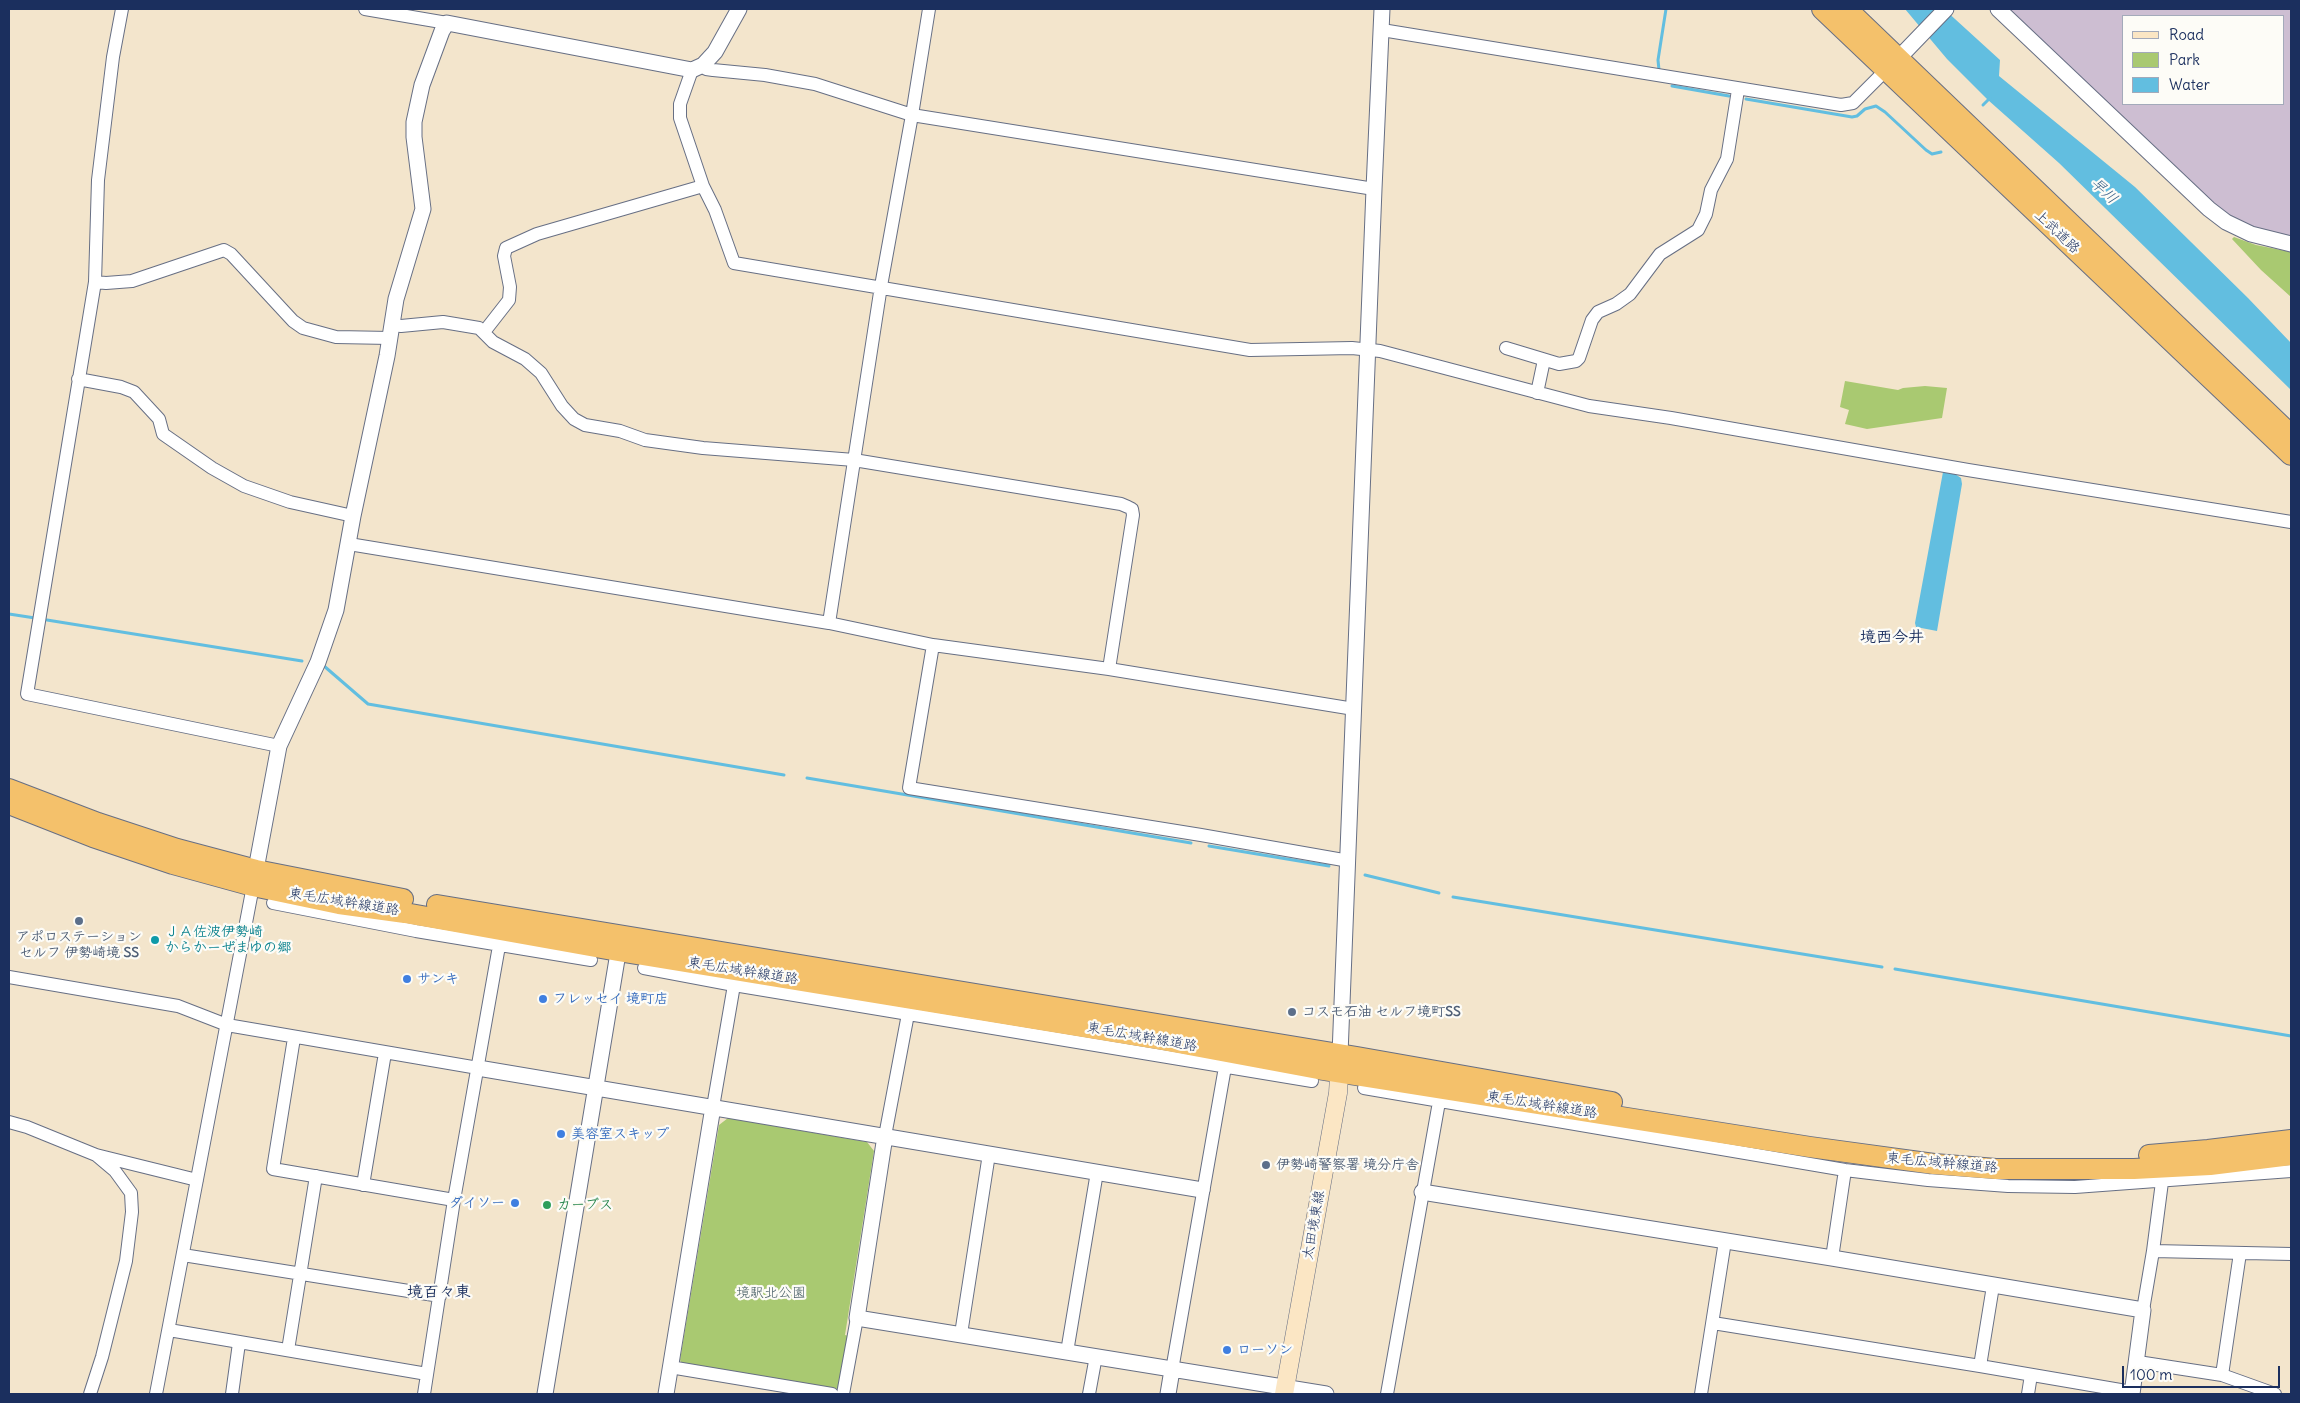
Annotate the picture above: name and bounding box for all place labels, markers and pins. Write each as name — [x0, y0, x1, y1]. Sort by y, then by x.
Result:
marker: アポロステーション セルフ 伊勢崎境 SS — [73, 915, 85, 927]
place label: ＪＡ佐波伊勢崎 からかーぜまゆの郷 — [165, 924, 291, 956]
place label: アポロステーション セルフ 伊勢崎境 SS — [16, 929, 142, 962]
marker: ＪＡ佐波伊勢崎 からかーぜまゆの郷 — [149, 934, 161, 946]
place label: サンキ — [417, 971, 459, 987]
marker: サンキ — [401, 973, 413, 985]
place label: フレッセイ 境町店 — [553, 991, 668, 1007]
marker: フレッセイ 境町店 — [537, 993, 549, 1005]
place label: コスモ石油 セルフ境町SS — [1302, 1004, 1461, 1020]
marker: コスモ石油 セルフ境町SS — [1286, 1006, 1298, 1018]
place label: 美容室スキップ — [571, 1126, 669, 1142]
marker: 美容室スキップ — [555, 1128, 567, 1140]
place label: 伊勢崎警察署 境分庁舎 — [1276, 1157, 1419, 1173]
marker: 伊勢崎警察署 境分庁舎 — [1260, 1159, 1272, 1171]
place label: ダイソー — [449, 1195, 505, 1211]
marker: ダイソー — [509, 1197, 521, 1209]
place label: カーブス — [557, 1197, 613, 1213]
marker: カーブス — [541, 1199, 553, 1211]
place label: ローソン — [1237, 1342, 1293, 1358]
marker: ローソン — [1221, 1344, 1233, 1356]

